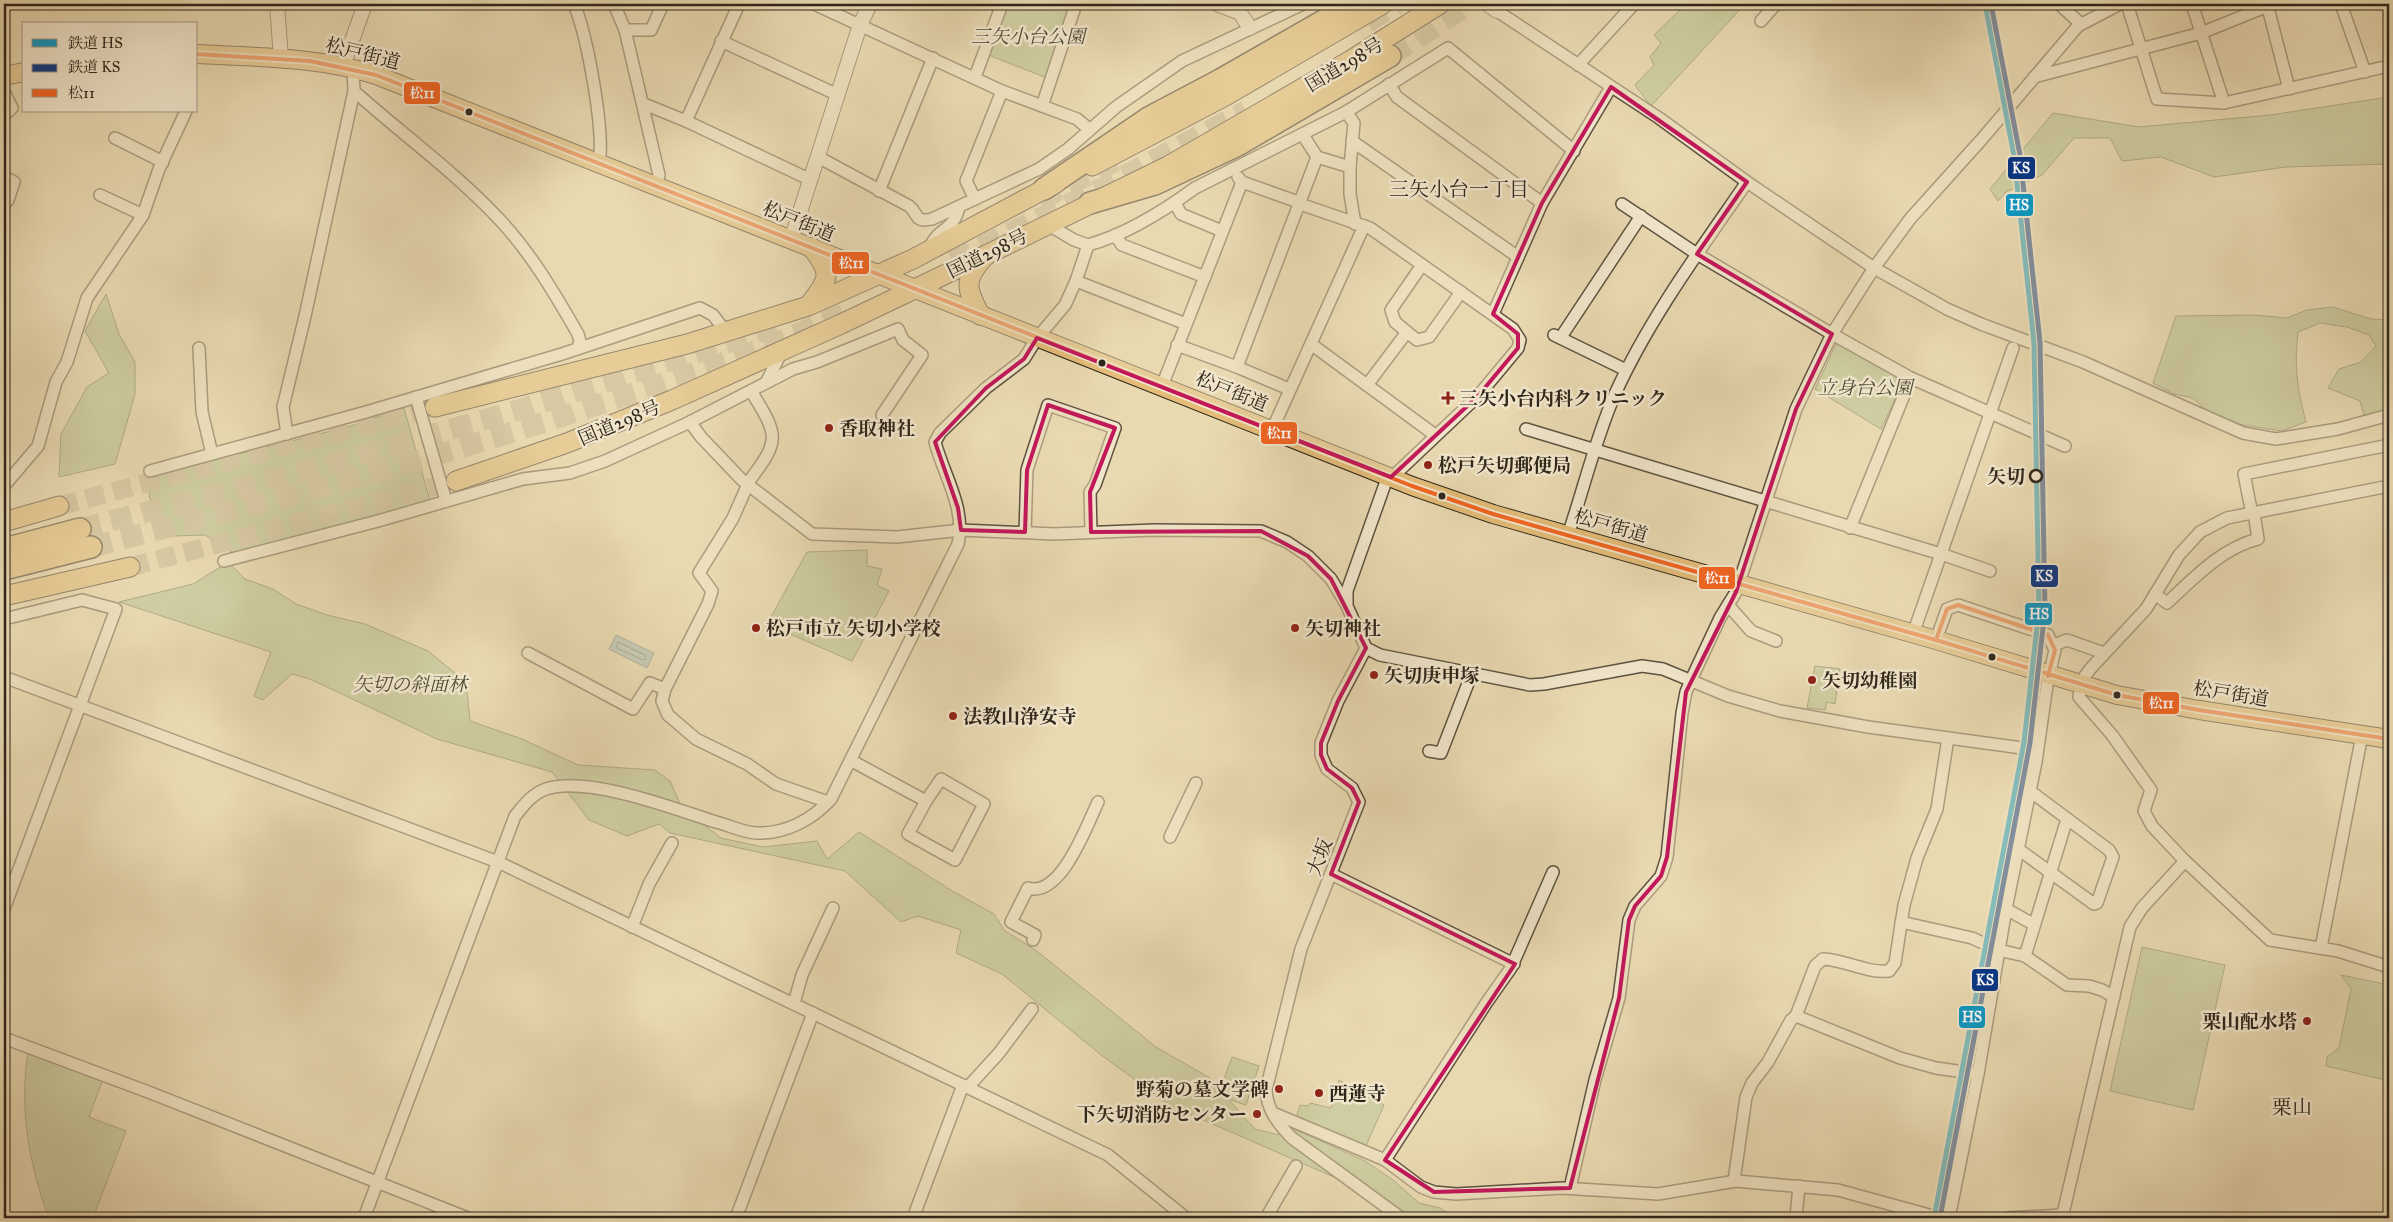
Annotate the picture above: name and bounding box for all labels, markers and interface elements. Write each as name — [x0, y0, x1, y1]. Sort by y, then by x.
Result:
legend — [22, 22, 198, 112]
park label: 三矢小台公園 — [971, 25, 1088, 48]
street label: 国道298号 — [1301, 32, 1387, 97]
street label: 松戸街道 — [323, 33, 403, 74]
text: 鉄道 HS — [68, 34, 123, 52]
text: 鉄道 KS — [68, 58, 121, 76]
line badge: 松11 — [403, 81, 441, 105]
text: 松11 — [68, 84, 95, 102]
text: 松11 — [409, 85, 435, 102]
unlabelled marker — [464, 107, 474, 117]
line badge: KS — [2007, 156, 2036, 180]
text: KS — [2012, 160, 2030, 177]
district label: 三矢小台一丁目 — [1389, 177, 1529, 201]
line badge: HS — [2005, 193, 2034, 217]
street label: 松戸街道 — [759, 197, 838, 246]
text: HS — [2009, 197, 2029, 214]
street label: 国道298号 — [943, 224, 1031, 283]
line badge: 松11 — [831, 251, 870, 275]
text: 松11 — [838, 255, 864, 272]
unlabelled marker — [1097, 358, 1107, 368]
street label: 松戸街道 — [1192, 367, 1271, 416]
park label: 立身台公園 — [1817, 376, 1915, 399]
place label: 三矢小台内科クリニック — [1459, 387, 1667, 410]
marker: 三矢小台内科クリニック — [1441, 391, 1455, 405]
street label: 国道298号 — [575, 395, 664, 450]
place label: 香取神社 — [839, 417, 915, 440]
line badge: 松11 — [1260, 421, 1298, 445]
marker: 香取神社 — [823, 422, 835, 434]
text: 松11 — [1266, 425, 1292, 442]
place label: 松戸矢切郵便局 — [1438, 454, 1571, 477]
marker: 松戸矢切郵便局 — [1422, 459, 1434, 471]
place label: 矢切 — [1987, 465, 2025, 488]
marker: 矢切 — [2029, 469, 2043, 483]
unlabelled marker — [1437, 491, 1447, 501]
street label: 松戸街道 — [1571, 504, 1651, 547]
line badge: KS — [2030, 564, 2059, 588]
line badge: 松11 — [1698, 566, 1736, 590]
text: KS — [2035, 568, 2053, 585]
text: 松11 — [1704, 570, 1730, 587]
line badge: HS — [2024, 602, 2053, 626]
text: HS — [2029, 606, 2049, 623]
place label: 松戸市立 矢切小学校 — [766, 617, 941, 640]
place label: 矢切神社 — [1305, 617, 1381, 640]
marker: 松戸市立 矢切小学校 — [750, 622, 762, 634]
marker: 矢切神社 — [1289, 622, 1301, 634]
unlabelled marker — [1987, 652, 1997, 662]
place label: 矢切庚申塚 — [1384, 664, 1479, 687]
marker: 矢切庚申塚 — [1368, 669, 1380, 681]
place label: 矢切幼稚園 — [1822, 669, 1917, 692]
park label: 矢切の斜面林 — [353, 673, 470, 696]
marker: 矢切幼稚園 — [1806, 674, 1818, 686]
street label: 松戸街道 — [2192, 676, 2270, 711]
unlabelled marker — [2112, 690, 2122, 700]
line badge: 松11 — [2142, 691, 2180, 715]
text: 松11 — [2148, 695, 2174, 712]
place label: 法教山浄安寺 — [963, 705, 1077, 728]
marker: 法教山浄安寺 — [947, 710, 959, 722]
street label: 大坂 — [1302, 835, 1337, 879]
line badge: KS — [1971, 968, 1999, 992]
text: KS — [1976, 972, 1994, 989]
line badge: HS — [1958, 1005, 1986, 1029]
text: HS — [1962, 1009, 1982, 1026]
place label: 栗山配水塔 — [2202, 1010, 2297, 1033]
marker: 栗山配水塔 — [2301, 1015, 2313, 1027]
place label: 野菊の墓文学碑 — [1136, 1078, 1269, 1101]
place label: 西蓮寺 — [1329, 1082, 1386, 1105]
marker: 野菊の墓文学碑 — [1273, 1083, 1285, 1095]
marker: 西蓮寺 — [1313, 1087, 1325, 1099]
district label: 栗山 — [2272, 1095, 2312, 1119]
place label: 下矢切消防センター — [1077, 1103, 1247, 1126]
marker: 下矢切消防センター — [1251, 1108, 1263, 1120]

